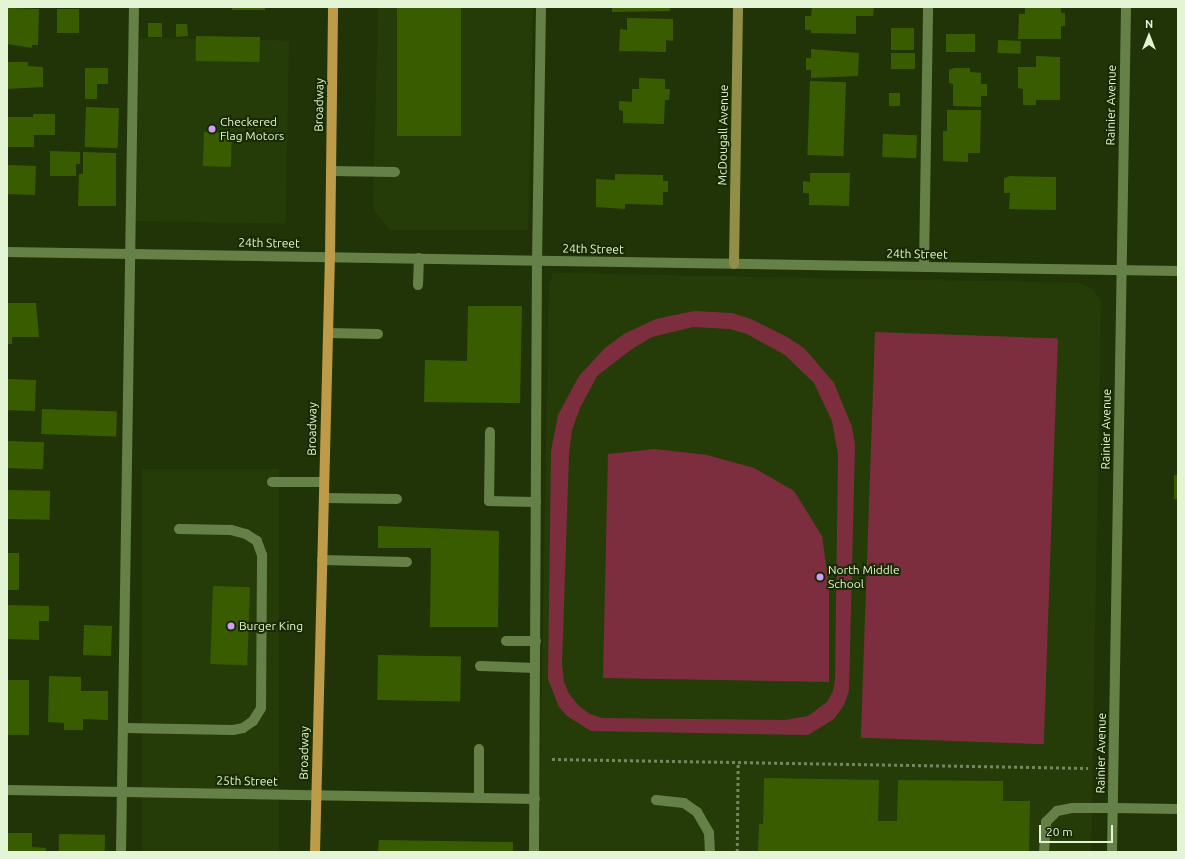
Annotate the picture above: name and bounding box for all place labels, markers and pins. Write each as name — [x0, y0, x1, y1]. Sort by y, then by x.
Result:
place label: Checkered Flag Motors — [220, 115, 284, 143]
marker: Checkered Flag Motors — [207, 124, 217, 134]
place label: North Middle School — [828, 563, 900, 591]
marker: North Middle School — [815, 572, 825, 582]
place label: Burger King — [239, 619, 303, 633]
marker: Burger King — [226, 621, 236, 631]

